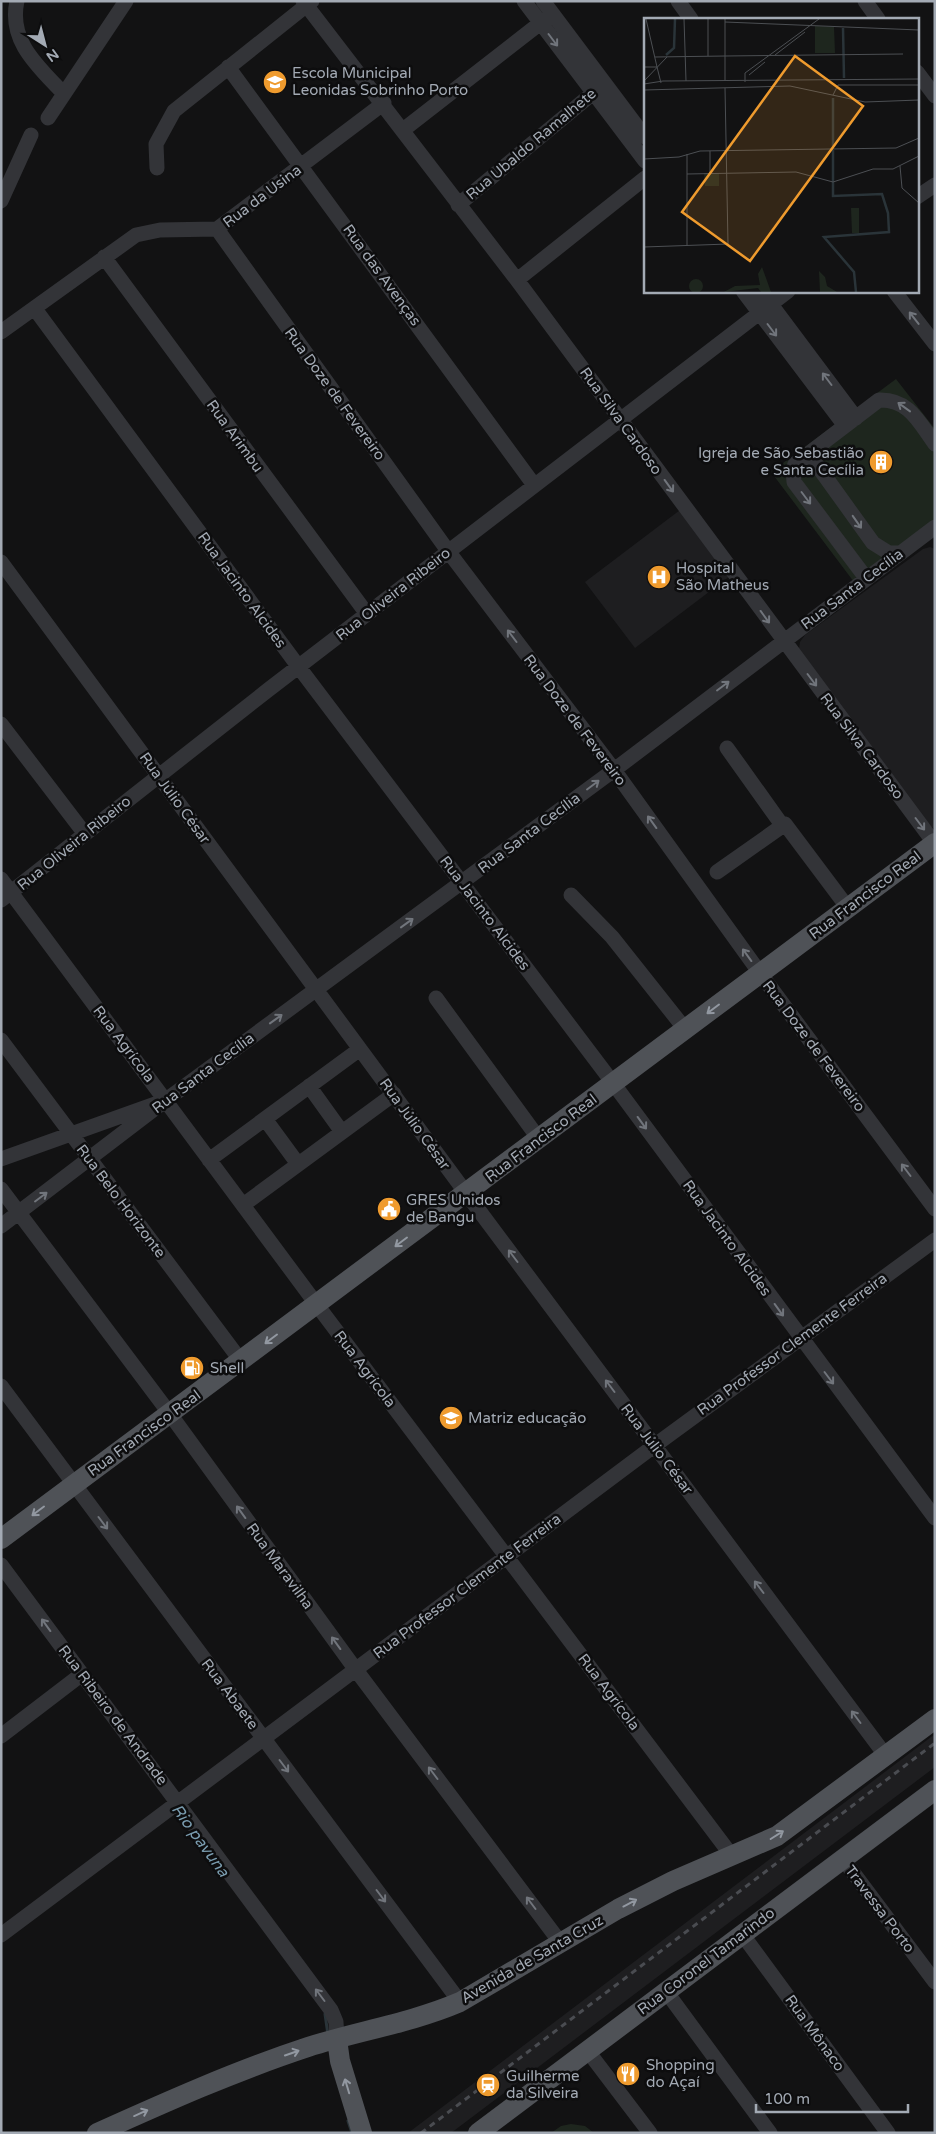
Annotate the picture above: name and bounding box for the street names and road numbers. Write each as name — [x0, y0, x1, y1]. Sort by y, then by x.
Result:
street label: Rua Ubaldo Ramalhete — [462, 84, 600, 204]
street label: Rua da Usina — [219, 161, 305, 231]
street label: Rua das Avenças — [339, 221, 425, 329]
street label: Rua Doze de Fevereiro — [281, 324, 389, 464]
street label: Rua Silva Cardoso — [576, 364, 666, 478]
street label: Rua Arimbu — [203, 396, 267, 476]
street label: Rua Jacinto Alcides — [194, 529, 290, 651]
street label: Rua Oliveira Ribeiro — [332, 544, 454, 644]
street label: Rua Santa Cecília — [797, 545, 907, 633]
street label: Rua Doze de Fevereiro — [520, 651, 630, 789]
street label: Rua Silva Cardoso — [816, 689, 908, 803]
street label: Rua Júlio César — [136, 749, 214, 848]
street label: Rua Santa Cecília — [474, 789, 584, 877]
street label: Rua Oliveira Ribeiro — [14, 792, 134, 894]
street label: Rua Francisco Real — [806, 847, 924, 943]
street label: Rua Jacinto Alcides — [436, 852, 534, 974]
street label: Rua Doze de Fevereiro — [759, 977, 869, 1115]
street label: Rua Agrícola — [89, 1002, 159, 1086]
street label: Rua Santa Cecília — [148, 1029, 258, 1117]
street label: Rua Júlio César — [376, 1075, 454, 1174]
street label: Rua Francisco Real — [482, 1090, 600, 1186]
street label: Rua Belo Horizonte — [73, 1141, 169, 1261]
street label: Rua Jacinto Alcides — [679, 1177, 775, 1299]
street label: Rua Professor Clemente Ferreira — [694, 1269, 890, 1419]
street label: Rua Agrícola — [330, 1327, 400, 1411]
street label: Rua Francisco Real — [84, 1386, 204, 1480]
street label: Rua Júlio César — [617, 1400, 697, 1498]
street label: Rua Professor Clemente Ferreira — [370, 1510, 564, 1662]
street label: Rua Maravilha — [243, 1519, 317, 1613]
street label: Rua Ribeiro de Andrade — [55, 1642, 171, 1788]
street label: Rua Agrícola — [574, 1650, 644, 1734]
street label: Rua Abaete — [198, 1655, 262, 1733]
street label: Travessa Porto — [841, 1862, 919, 1956]
street label: Rua Coronel Tamarindo — [634, 1904, 778, 2018]
street label: Avenida de Santa Cruz — [458, 1911, 606, 2007]
street label: Rua Mônaco — [781, 1991, 849, 2075]

